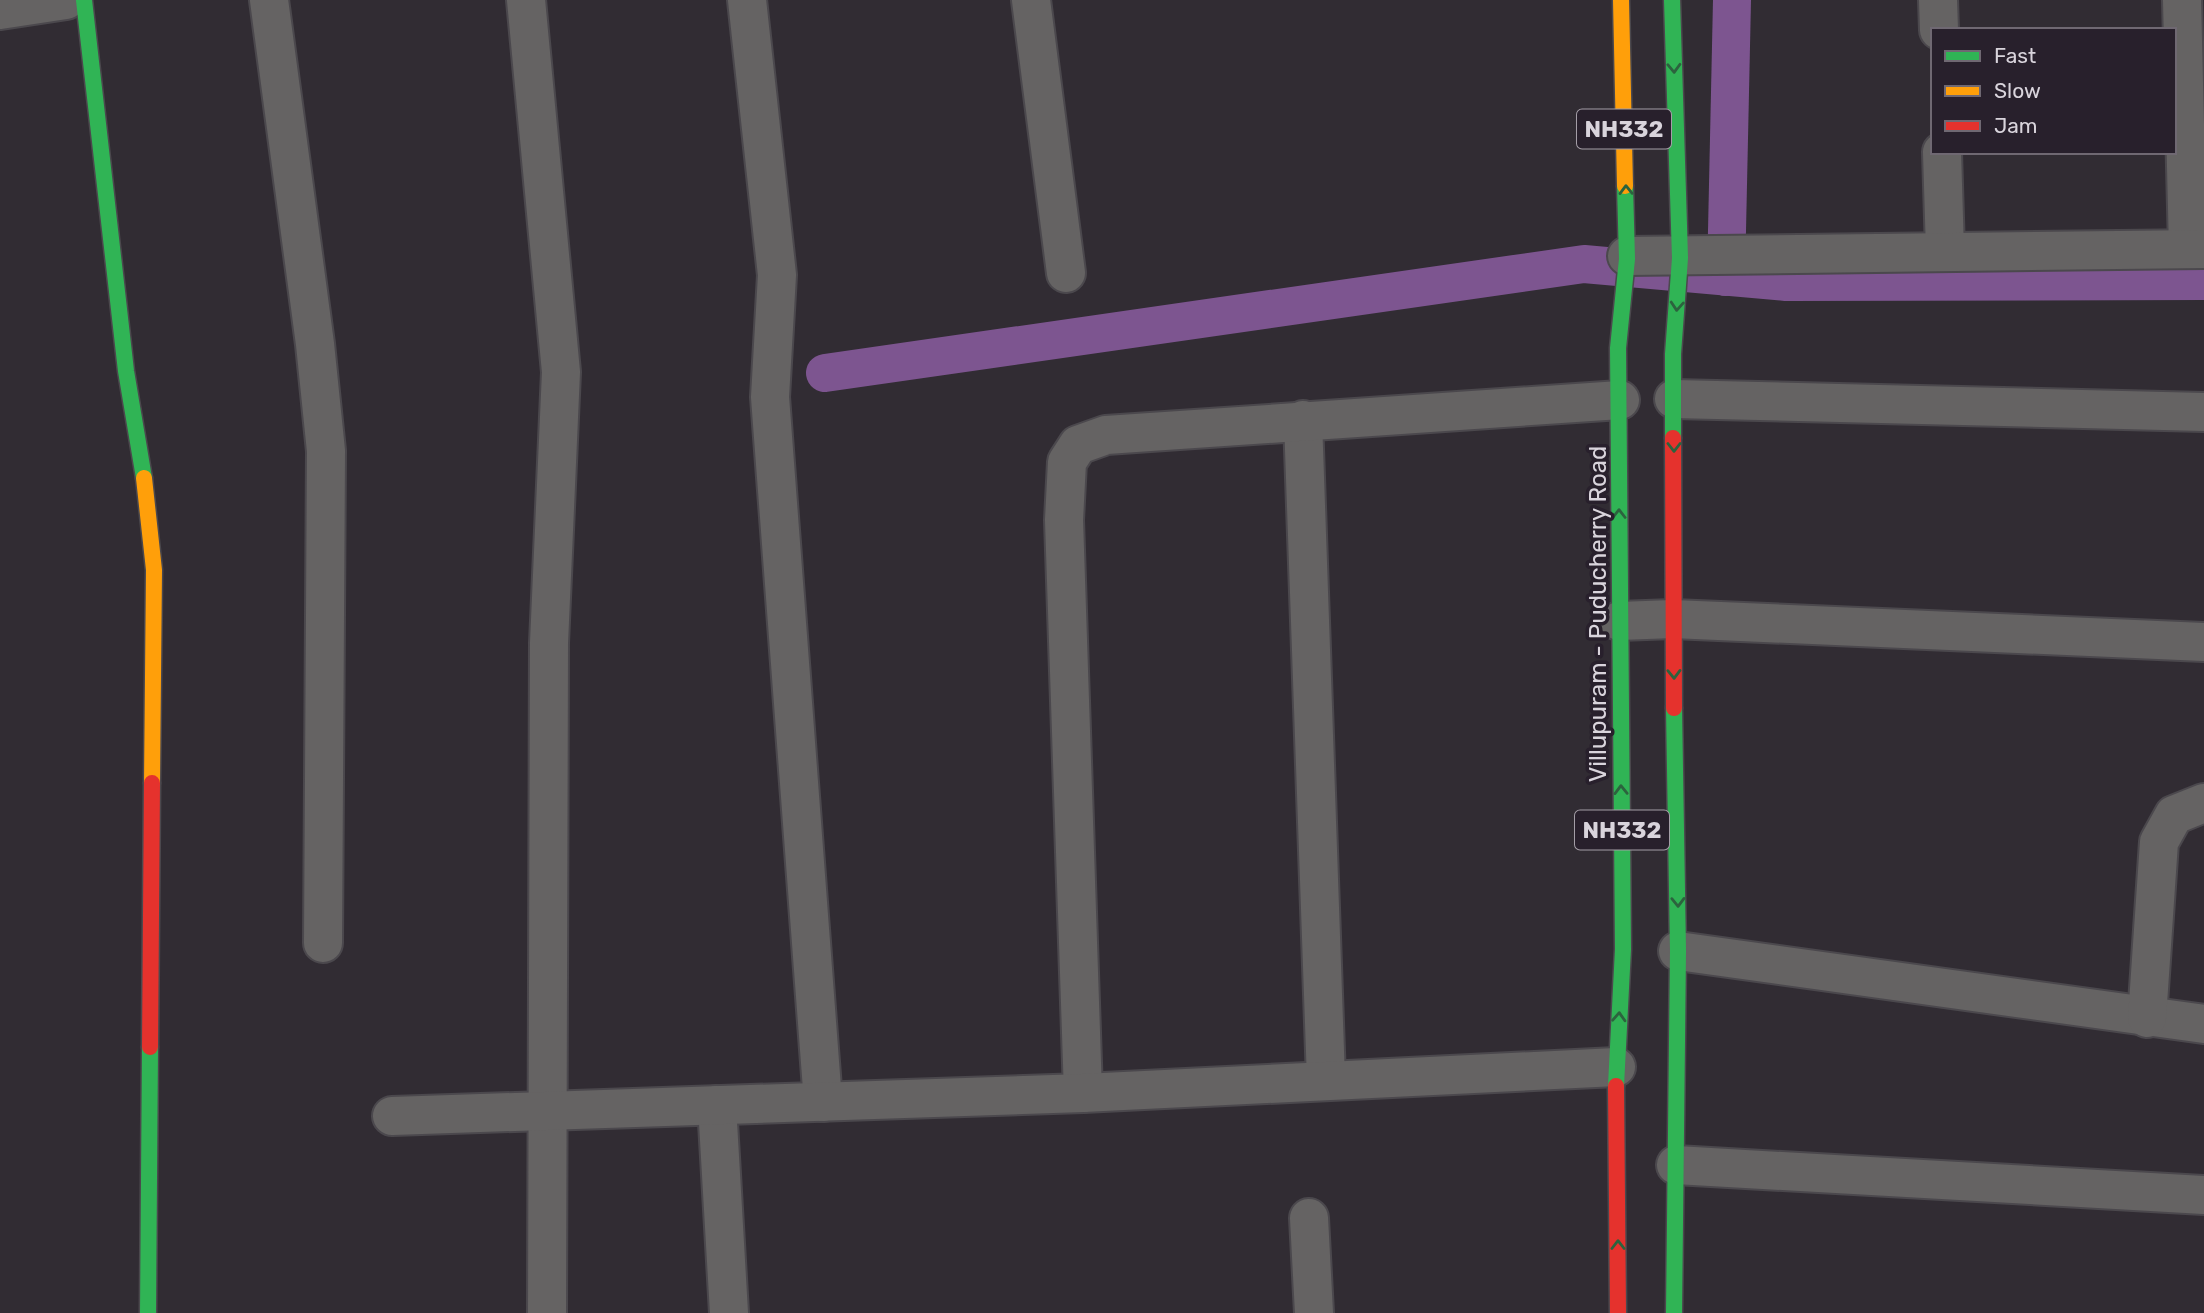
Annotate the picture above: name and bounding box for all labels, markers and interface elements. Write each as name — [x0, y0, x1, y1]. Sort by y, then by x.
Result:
legend — [1931, 28, 2176, 154]
text: Fast — [1994, 43, 2036, 68]
one-way arrow — [1667, 63, 1682, 74]
text: Slow — [1994, 78, 2041, 103]
road number: NH332 — [1577, 110, 1671, 148]
text: Jam — [1994, 113, 2038, 138]
one-way arrow — [1618, 185, 1633, 196]
one-way arrow — [1669, 301, 1684, 312]
one-way arrow — [1666, 442, 1682, 452]
street label: Villupuram - Puducherry Road — [1584, 446, 1612, 782]
one-way arrow — [1611, 508, 1627, 518]
one-way arrow — [1666, 669, 1681, 680]
one-way arrow — [1613, 784, 1629, 795]
road number: NH332 — [1575, 810, 1669, 850]
one-way arrow — [1670, 896, 1685, 907]
one-way arrow — [1611, 1012, 1626, 1023]
one-way arrow — [1610, 1239, 1626, 1250]

